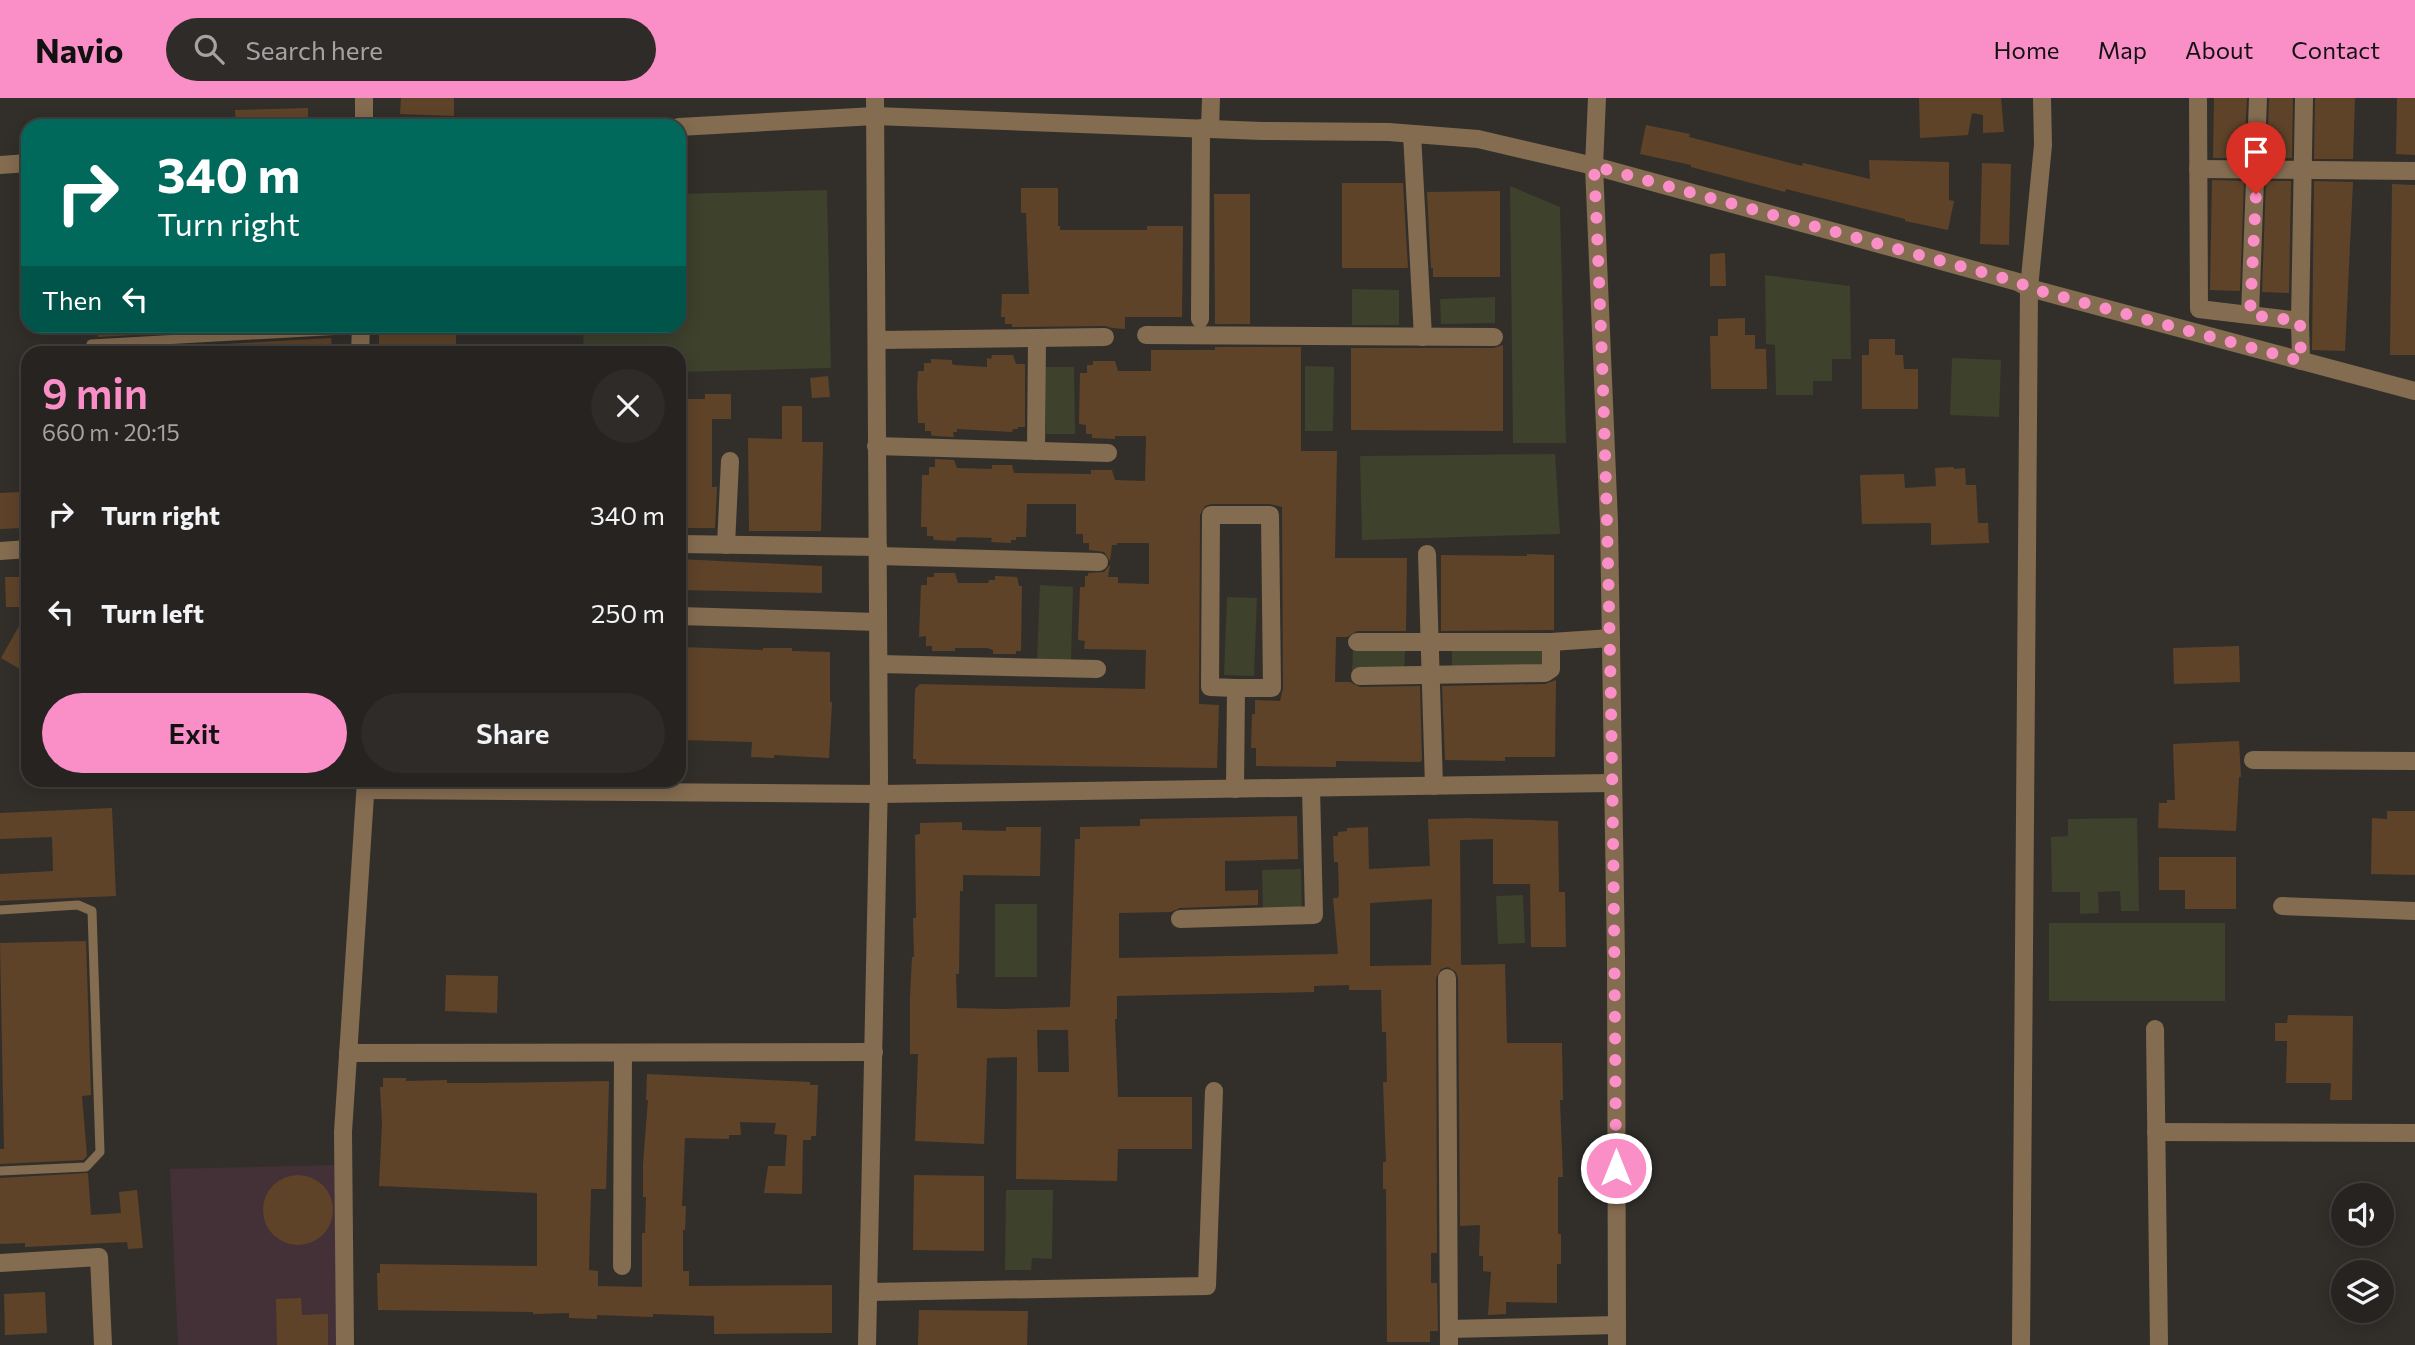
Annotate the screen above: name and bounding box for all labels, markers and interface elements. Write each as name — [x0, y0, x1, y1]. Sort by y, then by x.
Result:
search box — [166, 18, 656, 81]
text: Navio — [35, 29, 124, 70]
icon: search — [190, 30, 228, 68]
text: Search here — [246, 34, 383, 65]
text: Home — [1994, 35, 2060, 64]
text: Map — [2098, 35, 2147, 64]
text: About — [2185, 35, 2253, 64]
text: Contact — [2291, 35, 2380, 64]
pin — [2226, 122, 2286, 194]
icon: arrive — [2237, 133, 2275, 171]
text: 340 m — [157, 143, 300, 203]
icon: right — [42, 147, 133, 238]
text: Turn right — [157, 203, 300, 243]
icon: left — [116, 280, 154, 318]
text: Then — [42, 284, 102, 315]
text: 9 min — [42, 366, 148, 418]
button: close — [591, 369, 665, 443]
text: 660 m · 20:15 — [42, 418, 180, 446]
icon: right — [42, 495, 80, 533]
text: Turn right — [101, 499, 220, 530]
text: 340 m — [590, 499, 665, 530]
icon: left — [42, 593, 80, 631]
text: Turn left — [101, 597, 204, 628]
text: 250 m — [591, 597, 665, 628]
button: Exit — [42, 693, 347, 773]
button: Share — [361, 693, 665, 773]
position arrow — [1579, 1131, 1653, 1205]
map controls — [2331, 1183, 2394, 1323]
button: sound — [2331, 1183, 2394, 1246]
button: layers — [2331, 1260, 2394, 1323]

